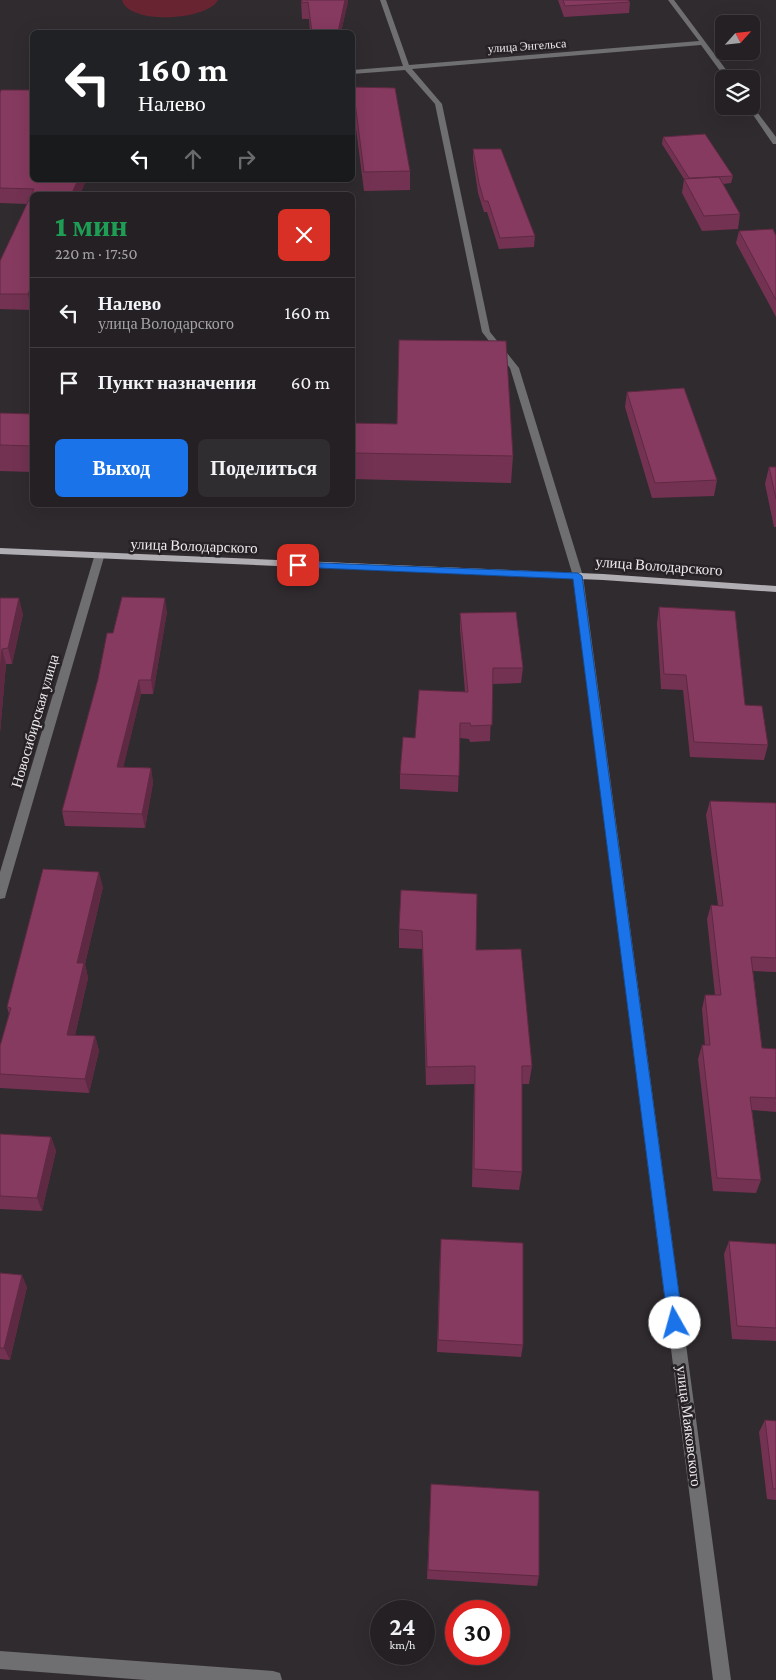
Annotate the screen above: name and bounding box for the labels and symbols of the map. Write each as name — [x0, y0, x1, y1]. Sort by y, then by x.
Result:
north arrow — [715, 15, 760, 60]
street label: улица Энгельса — [487, 36, 567, 56]
street label: улица Володарского — [130, 536, 258, 556]
pin — [277, 544, 319, 586]
street label: улица Володарского — [595, 554, 723, 578]
street label: Новосибирская улица — [8, 652, 62, 790]
position arrow — [648, 1296, 700, 1348]
street label: улица Маяковского — [674, 1365, 704, 1487]
speed limit sign: 30 — [445, 1600, 510, 1665]

